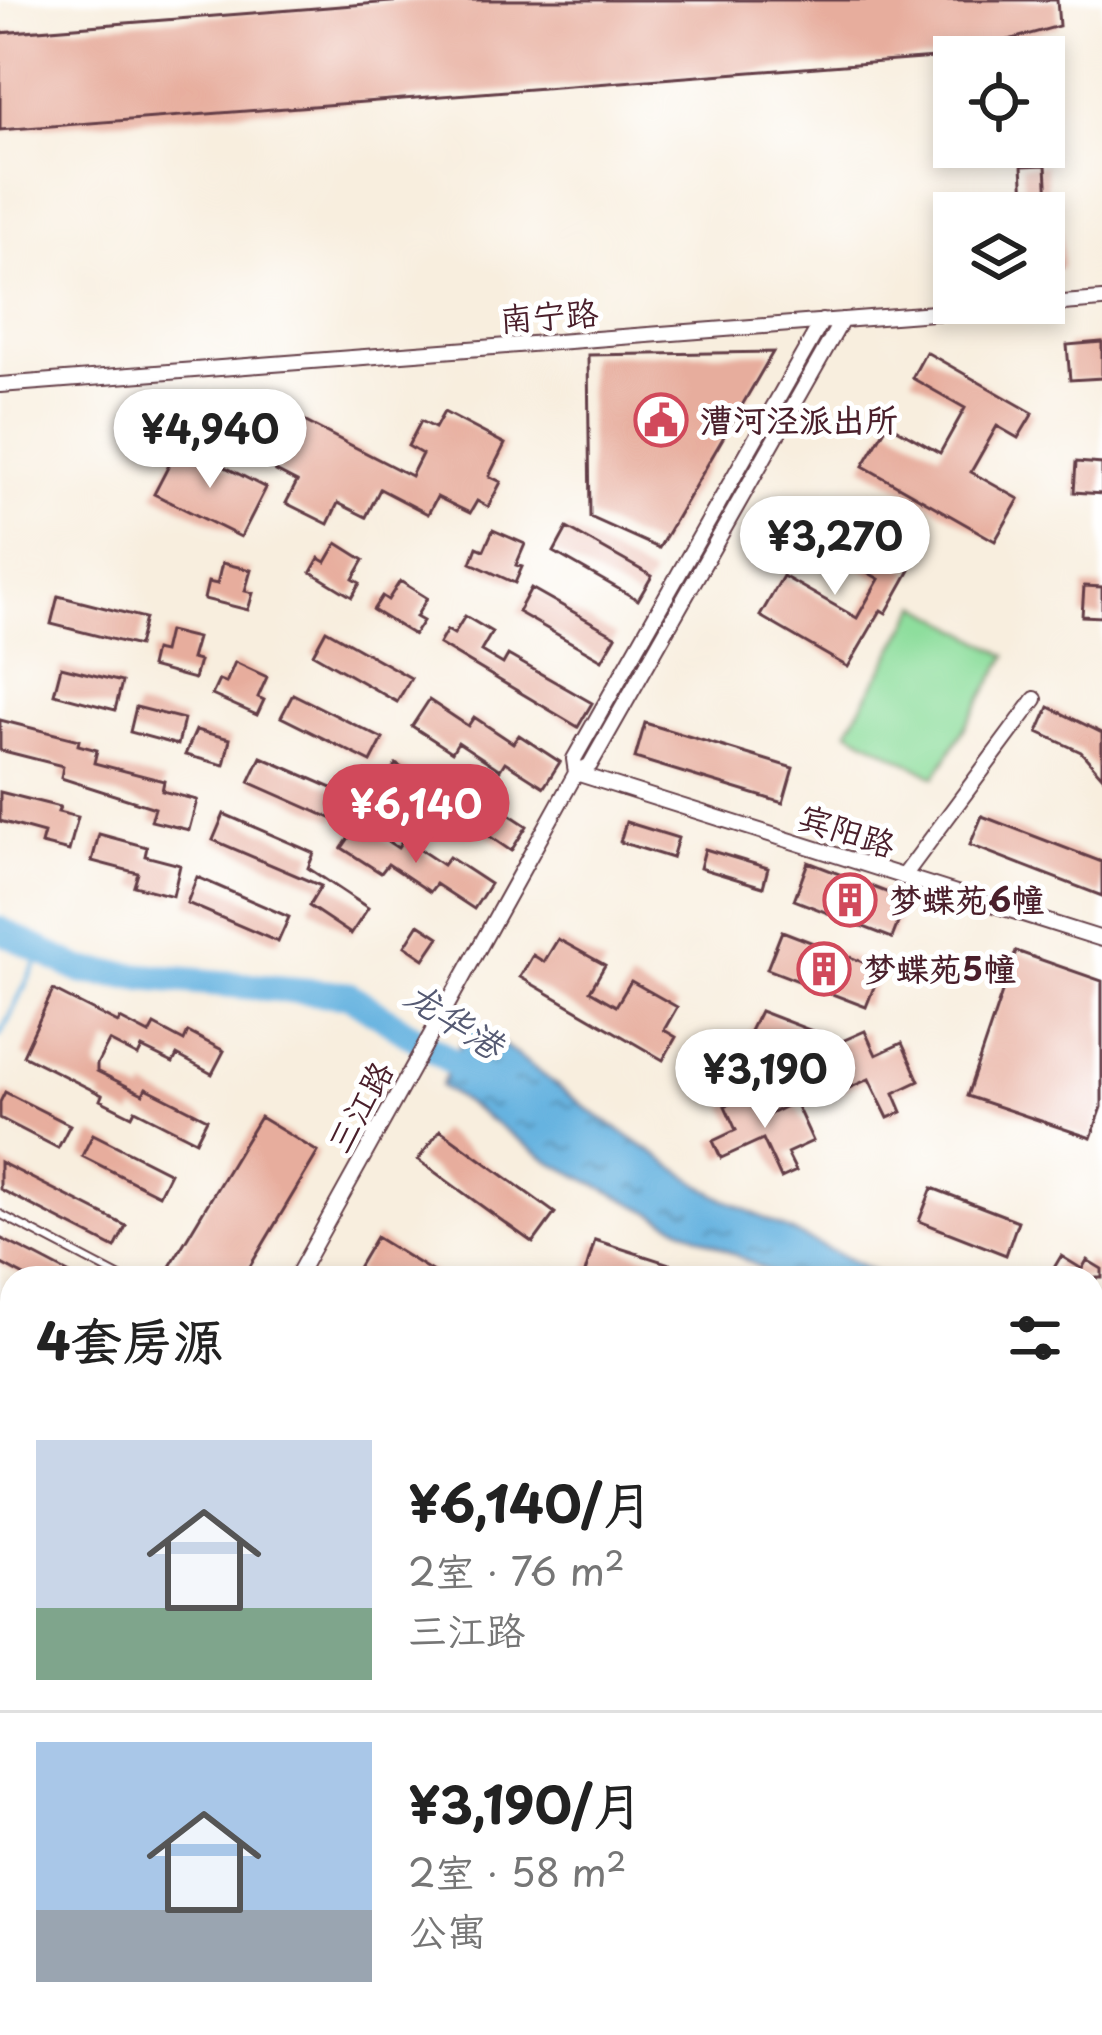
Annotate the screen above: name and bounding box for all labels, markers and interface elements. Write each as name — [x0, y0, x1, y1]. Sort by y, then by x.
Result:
map controls — [933, 36, 1065, 324]
button: locate — [933, 36, 1065, 168]
button: layers — [933, 192, 1065, 324]
street label: 南宁路 — [498, 286, 600, 342]
pin: ¥4,940 — [112, 389, 308, 491]
public building icon: 漕河泾派出所 — [633, 392, 689, 448]
place label: 漕河泾派出所 — [700, 393, 898, 443]
text: ¥4,940 — [141, 398, 279, 457]
pin: ¥3,270 — [737, 496, 933, 598]
text: ¥3,270 — [767, 505, 903, 564]
pin: ¥6,140 — [318, 764, 514, 866]
text: ¥6,140 — [350, 773, 483, 832]
street label: 宾阳路 — [793, 790, 902, 868]
building icon: 梦蝶苑6幢 — [822, 872, 878, 928]
place label: 梦蝶苑6幢 — [889, 873, 1044, 923]
building icon: 梦蝶苑5幢 — [796, 941, 852, 997]
place label: 梦蝶苑5幢 — [863, 942, 1016, 992]
water label: 龙华港 — [395, 966, 518, 1072]
pin: ¥3,190 — [667, 1029, 863, 1131]
text: ¥3,190 — [702, 1038, 828, 1097]
street label: 三江路 — [312, 1051, 404, 1161]
text: 4套房源 — [36, 1300, 224, 1377]
icon: filters — [1002, 1305, 1068, 1371]
text: ¥6,140/月 — [408, 1463, 653, 1540]
icon: home — [132, 1488, 276, 1632]
text: 2室 · 76 m² — [408, 1540, 625, 1599]
text: 三江路 — [408, 1599, 525, 1658]
text: ¥3,190/月 — [408, 1764, 643, 1841]
icon: home — [132, 1790, 276, 1934]
text: 2室 · 58 m² — [408, 1841, 627, 1900]
text: 公寓 — [408, 1900, 486, 1959]

